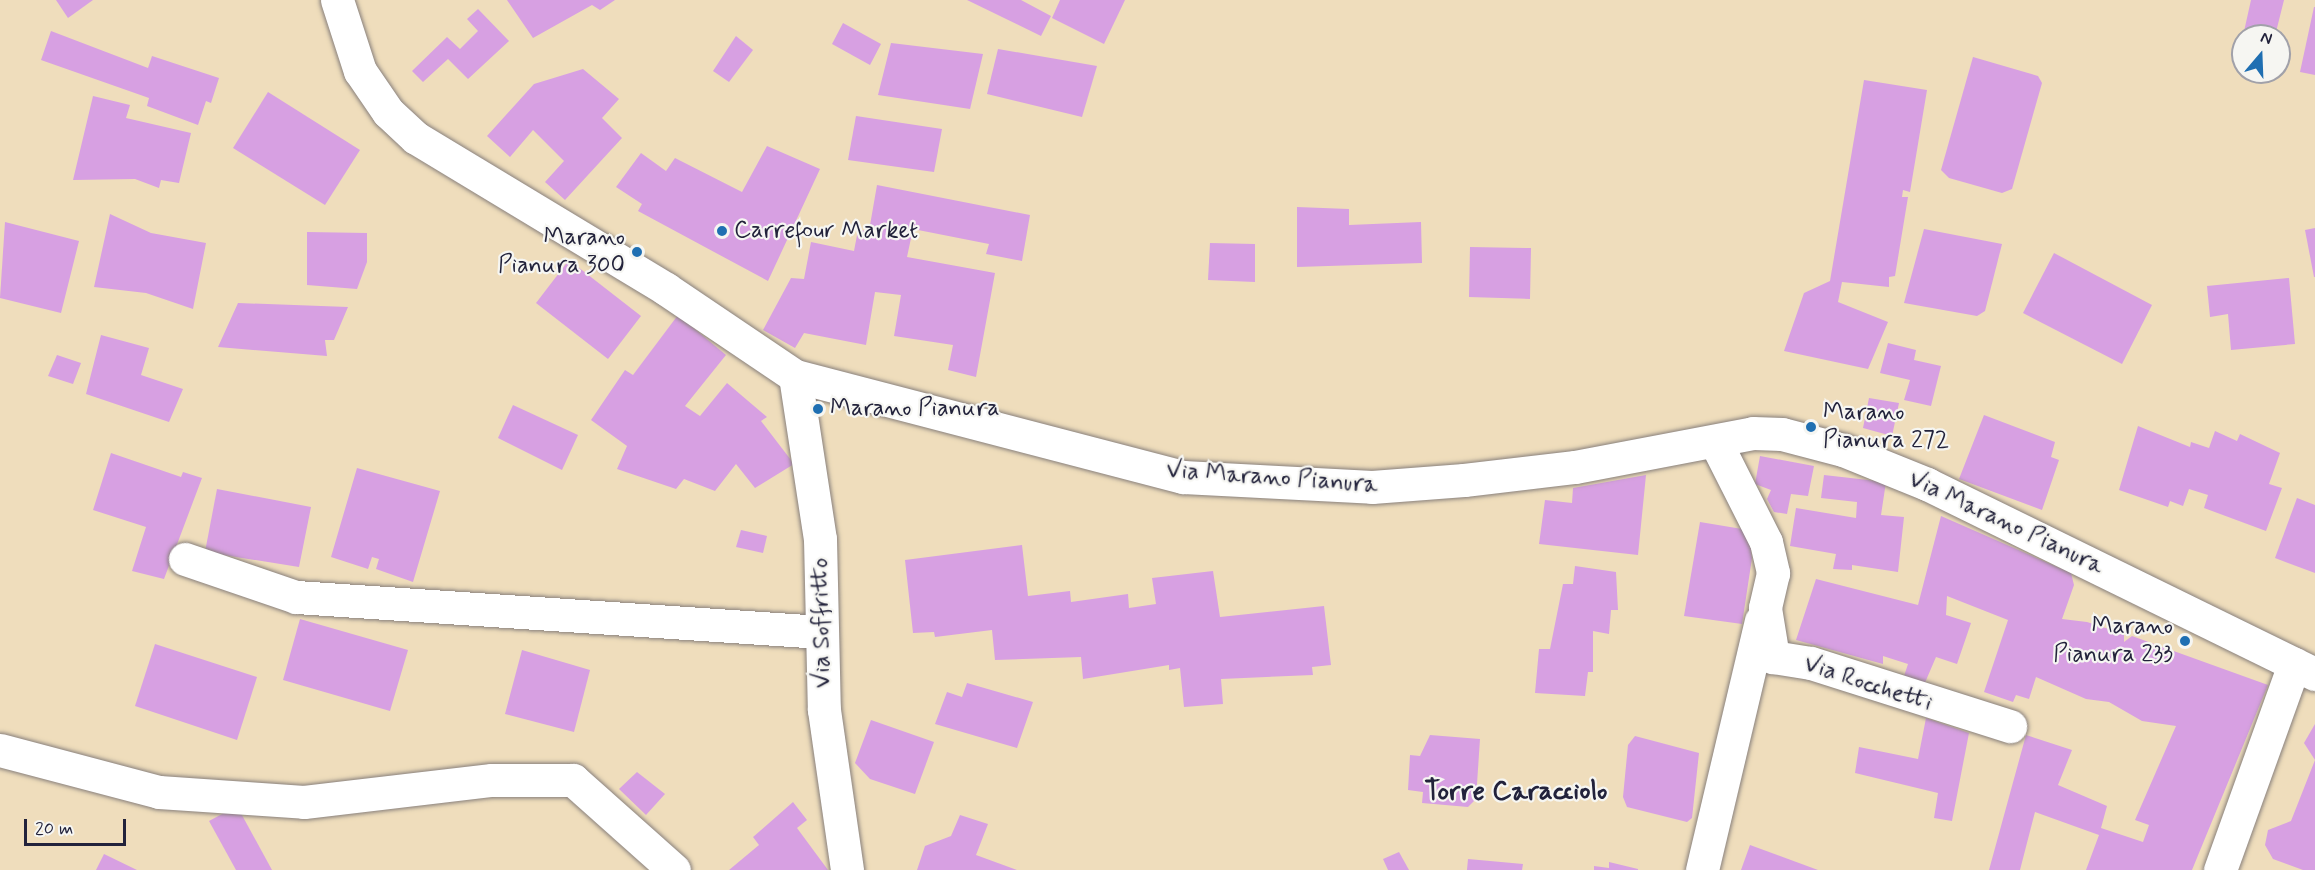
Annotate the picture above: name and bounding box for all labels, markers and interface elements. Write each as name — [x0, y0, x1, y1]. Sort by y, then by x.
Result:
north arrow — [2231, 24, 2291, 84]
text: N — [2258, 27, 2275, 50]
place label: Carrefour Market — [734, 217, 921, 245]
place label: Marano Pianura 300 — [498, 224, 625, 280]
marker: Carrefour Market — [715, 224, 729, 238]
marker: Marano Pianura 300 — [630, 245, 644, 259]
place label: Marano Pianura — [830, 395, 1000, 423]
place label: Marano Pianura 272 — [1823, 399, 1949, 455]
marker: Marano Pianura — [811, 402, 825, 416]
marker: Marano Pianura 272 — [1804, 420, 1818, 434]
street label: Via Marano Pianura — [1167, 456, 1377, 500]
street label: Via Marano Pianura — [1905, 466, 2107, 580]
street label: Via Soffritto — [806, 557, 838, 689]
place label: Marano Pianura 233 — [2053, 613, 2173, 669]
marker: Marano Pianura 233 — [2178, 634, 2192, 648]
street label: Via Rocchetti — [1800, 650, 1936, 718]
district label: Torre Caracciolo — [1426, 776, 1606, 808]
scale bar — [27, 807, 129, 845]
text: 20 m — [35, 817, 73, 841]

